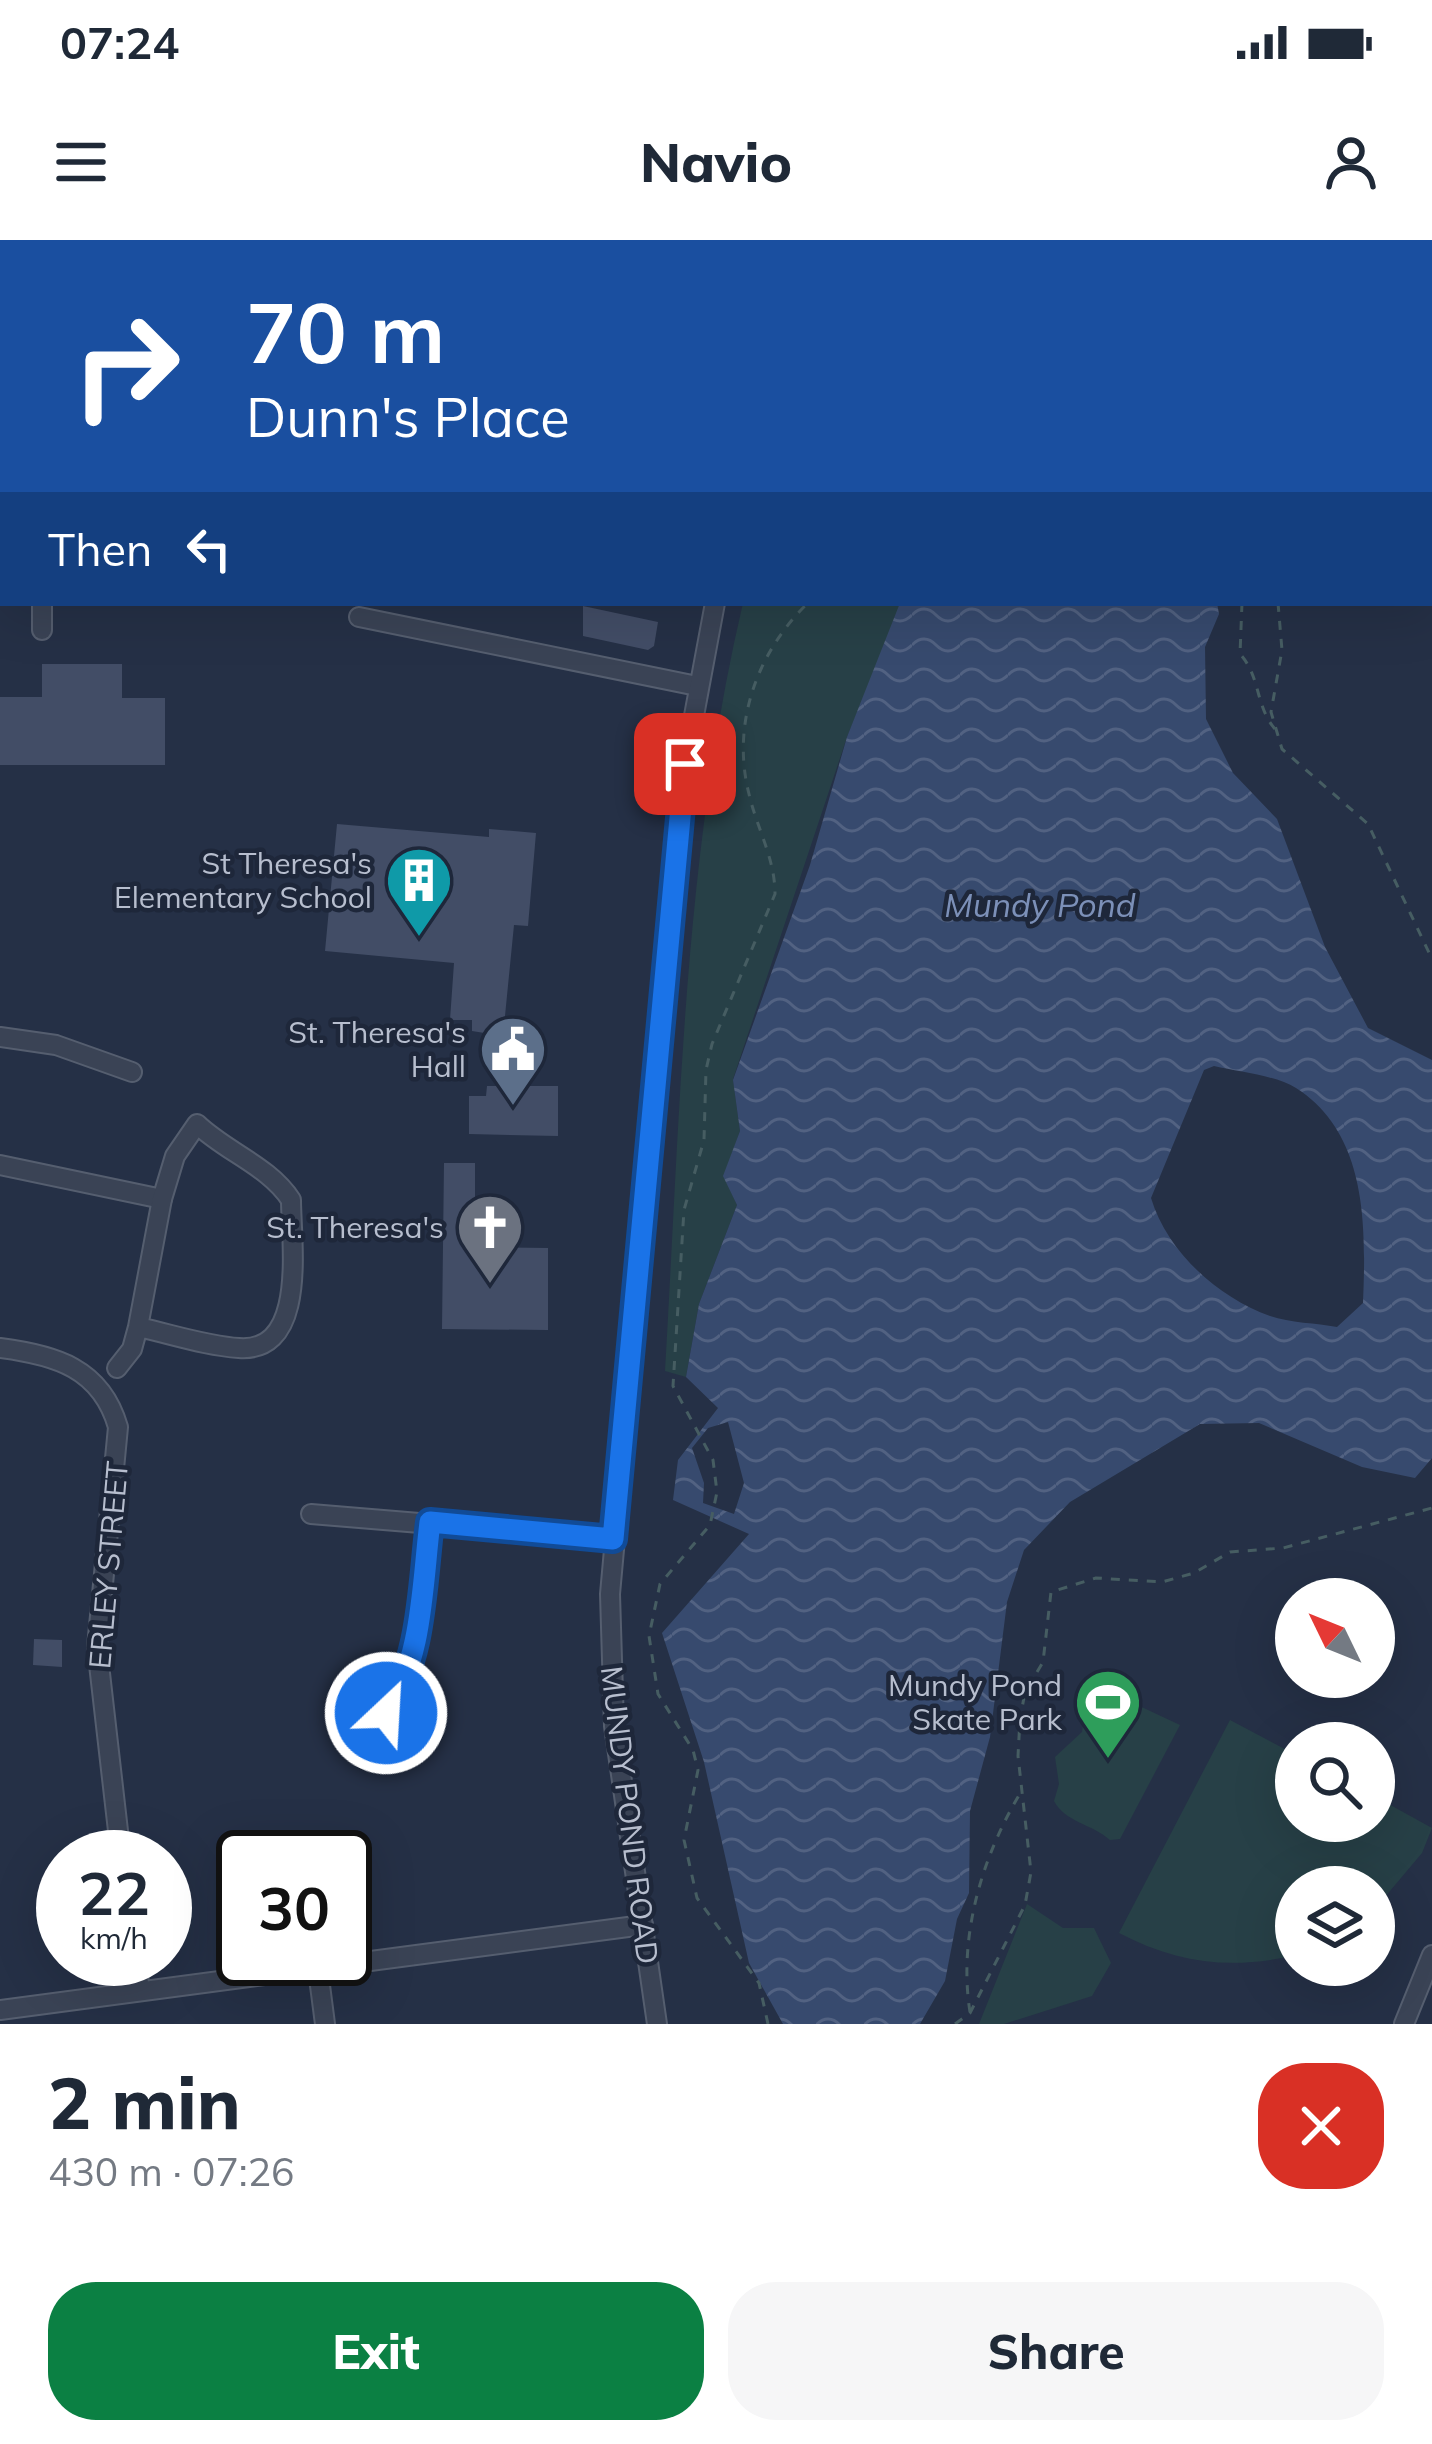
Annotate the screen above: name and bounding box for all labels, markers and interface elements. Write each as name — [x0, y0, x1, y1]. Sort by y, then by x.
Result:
text: 07:24 — [60, 14, 179, 70]
text: Navio — [640, 128, 792, 196]
icon: menu — [48, 129, 114, 195]
icon: person — [1318, 129, 1384, 195]
text: 70 m — [246, 279, 445, 384]
icon: right — [48, 288, 204, 444]
text: Dunn's Place — [246, 383, 570, 451]
icon: left — [176, 516, 242, 582]
text: Then — [48, 521, 152, 577]
pin — [634, 713, 736, 815]
icon: arrive — [652, 731, 718, 797]
place label: St Theresa's Elementary School — [114, 844, 372, 916]
building icon: St Theresa's Elementary School — [384, 845, 454, 939]
water label: Mundy Pond — [944, 884, 1136, 925]
place label: St. Theresa's Hall — [288, 1013, 466, 1085]
public building icon: St. Theresa's Hall — [478, 1014, 548, 1108]
church icon: St. Theresa's — [455, 1192, 525, 1286]
place label: St. Theresa's — [266, 1208, 444, 1246]
street label: ERLEY STREET — [80, 1460, 136, 1670]
north arrow — [1275, 1578, 1395, 1698]
map controls — [1275, 1578, 1395, 1986]
position arrow — [323, 1650, 449, 1776]
street label: MUNDY POND ROAD — [593, 1664, 667, 1966]
place label: Mundy Pond Skate Park — [888, 1666, 1063, 1738]
sports icon: Mundy Pond Skate Park — [1073, 1667, 1143, 1761]
button: search — [1275, 1722, 1395, 1842]
speed limit sign: 30 — [216, 1830, 372, 1986]
text: 22 — [78, 1855, 150, 1930]
button: layers — [1275, 1866, 1395, 1986]
text: km/h — [80, 1919, 148, 1957]
text: 2 min — [48, 2057, 241, 2147]
button: close — [1258, 2063, 1384, 2189]
text: 430 m · 07:26 — [48, 2147, 294, 2196]
button: Exit — [48, 2282, 704, 2420]
button: Share — [728, 2282, 1384, 2420]

